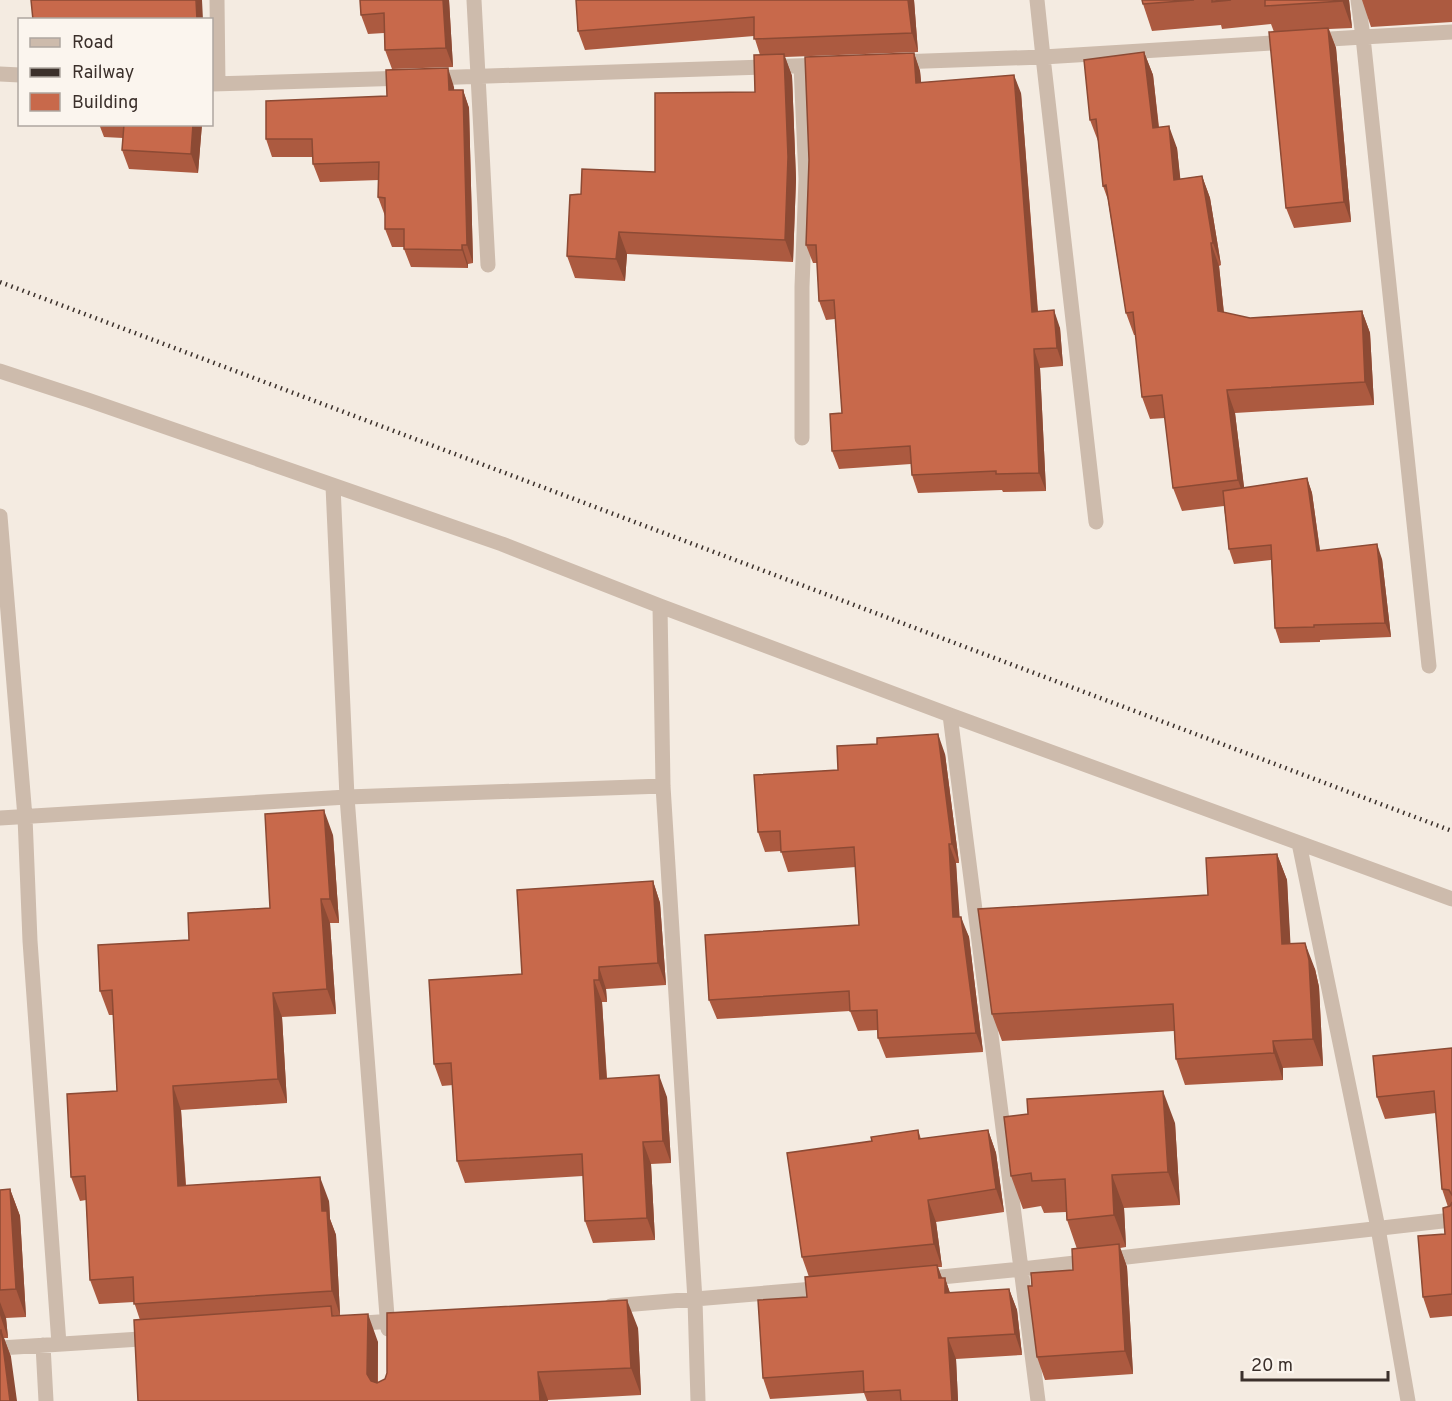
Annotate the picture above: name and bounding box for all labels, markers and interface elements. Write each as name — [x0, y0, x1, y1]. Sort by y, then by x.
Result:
legend — [18, 18, 213, 126]
text: Road — [72, 32, 114, 55]
text: Railway — [72, 62, 134, 85]
text: Building — [72, 92, 138, 115]
scale bar — [1242, 1344, 1388, 1382]
text: 20 m — [1251, 1355, 1293, 1378]

